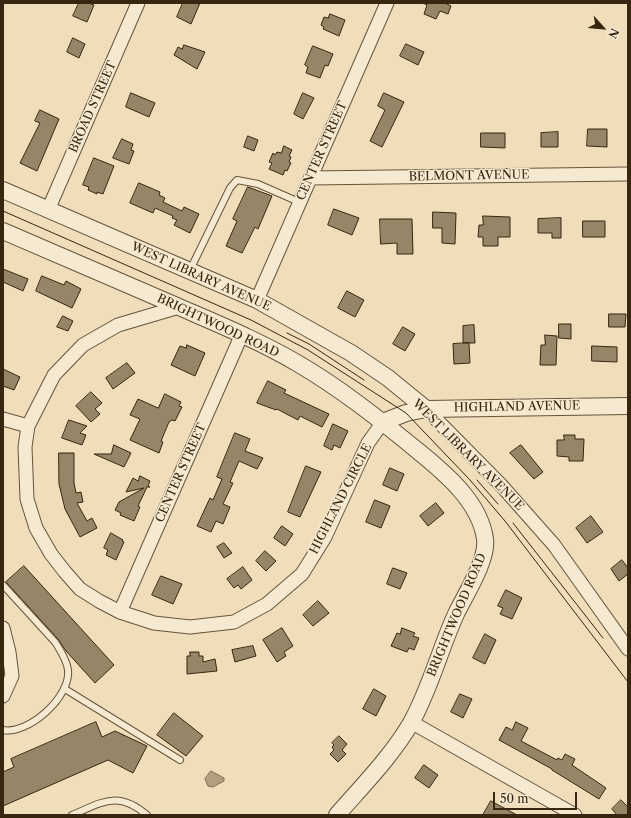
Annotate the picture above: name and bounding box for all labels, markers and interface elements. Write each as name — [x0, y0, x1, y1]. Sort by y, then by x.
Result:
north arrow — [583, 8, 623, 48]
text: N — [605, 26, 622, 41]
street label: BROAD STREET — [66, 59, 120, 155]
street label: CENTER STREET — [294, 99, 350, 203]
street label: BELMONT AVENUE — [409, 168, 529, 184]
street label: WEST LIBRARY AVENUE — [129, 240, 273, 314]
street label: BRIGHTWOOD ROAD — [155, 291, 281, 361]
street label: WEST LIBRARY AVENUE — [409, 396, 527, 514]
street label: HIGHLAND AVENUE — [454, 399, 580, 415]
street label: CENTER STREET — [153, 421, 209, 525]
street label: HIGHLAND CIRCLE — [307, 441, 375, 557]
street label: BRIGHTWOOD ROAD — [424, 551, 490, 679]
scale bar — [495, 784, 579, 810]
text: 50 m — [500, 791, 529, 806]

